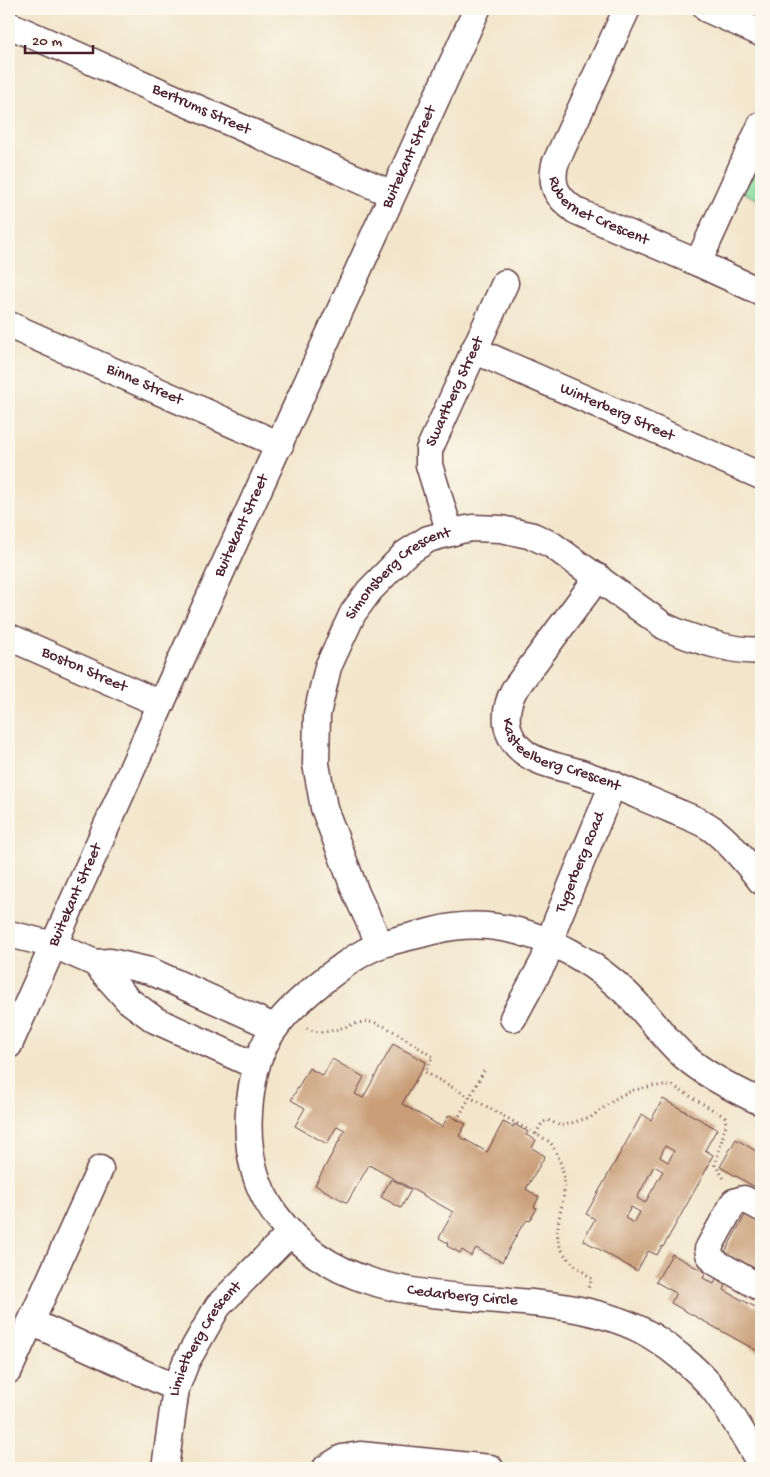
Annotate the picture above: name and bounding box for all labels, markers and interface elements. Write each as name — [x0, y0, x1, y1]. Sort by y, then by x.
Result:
scale bar — [25, 22, 92, 54]
text: 20 m — [32, 33, 62, 51]
street label: Bertrums Street — [148, 79, 255, 140]
street label: Buitekant Street — [378, 102, 442, 212]
street label: Rubernet Crescent — [544, 176, 653, 251]
street label: Swartberg Street — [422, 333, 489, 450]
street label: Binne Street — [102, 359, 187, 411]
street label: Winterberg Street — [557, 379, 678, 447]
street label: Buitekant Street — [210, 470, 274, 581]
street label: Simonsberg Crescent — [342, 523, 454, 623]
street label: Boston Street — [38, 643, 131, 698]
street label: Kasteelberg Crescent — [497, 717, 624, 797]
street label: Tygerberg Road — [551, 808, 611, 917]
street label: Buitekant Street — [44, 839, 108, 951]
street label: Limietberg Crescent — [165, 1277, 247, 1397]
street label: Cedarberg Circle — [405, 1281, 519, 1311]

